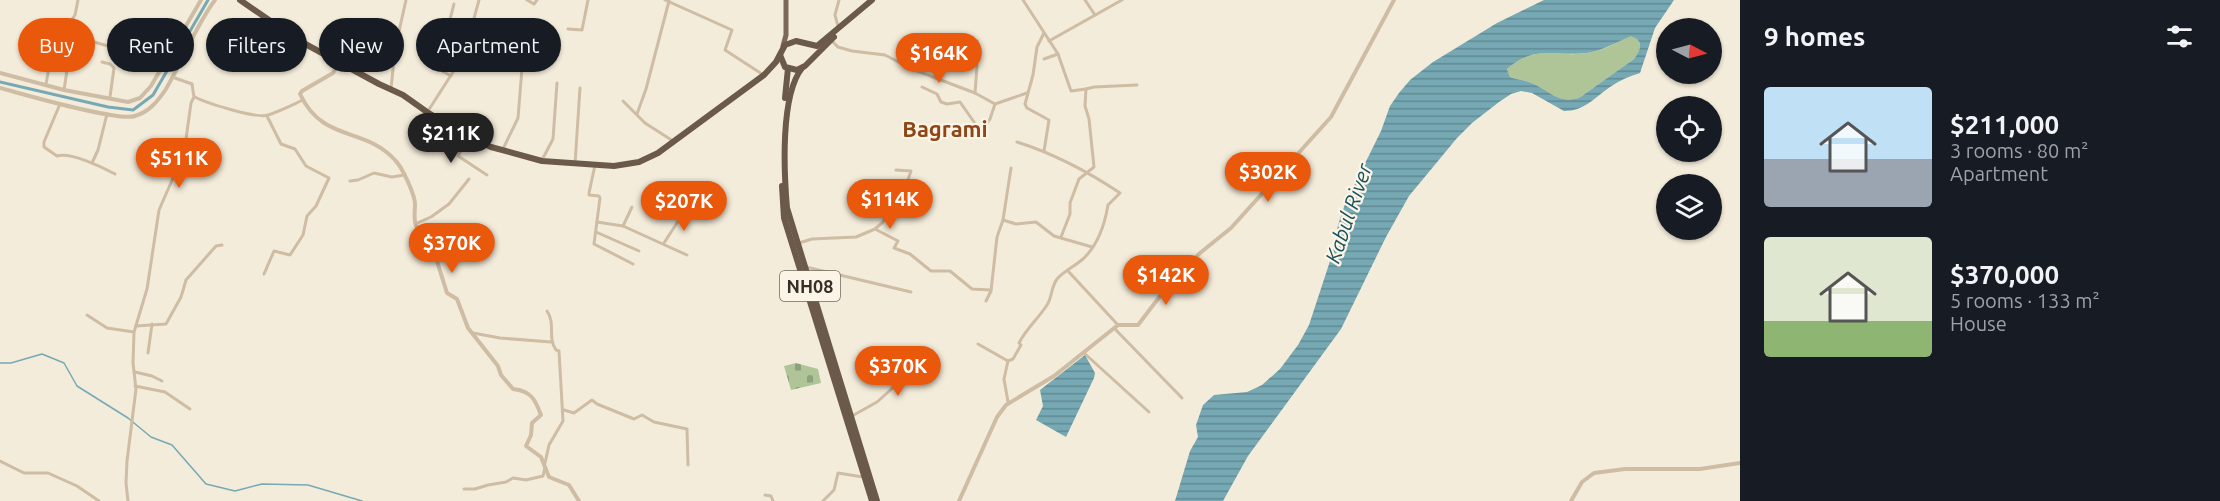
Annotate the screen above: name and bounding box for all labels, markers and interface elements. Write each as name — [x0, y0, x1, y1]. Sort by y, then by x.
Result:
chip: Buy — [18, 18, 95, 72]
chip: Rent — [107, 18, 194, 72]
chip: Filters — [206, 18, 307, 72]
chip: New — [319, 18, 404, 72]
chip: Apartment — [416, 18, 561, 72]
north arrow — [1656, 18, 1722, 84]
map controls — [1656, 18, 1722, 240]
icon: filters — [2163, 20, 2196, 53]
text: 9 homes — [1764, 22, 1865, 51]
pin: $164K — [897, 33, 981, 84]
text: $164K — [910, 41, 968, 64]
button: locate — [1656, 96, 1722, 162]
text: $211,000 — [1950, 110, 2059, 139]
icon: home — [1812, 111, 1884, 183]
pin: $211K — [409, 113, 493, 164]
district label: Bagrami — [902, 116, 988, 141]
text: $211K — [422, 121, 480, 144]
pin: $511K — [137, 138, 221, 189]
text: 3 rooms · 80 m² — [1950, 139, 2088, 162]
text: $511K — [150, 146, 208, 169]
pin: $302K — [1226, 152, 1310, 203]
water label: Kabul River — [1320, 159, 1377, 266]
text: $302K — [1239, 160, 1297, 183]
text: Apartment — [1950, 162, 2048, 185]
button: layers — [1656, 174, 1722, 240]
pin: $114K — [848, 179, 932, 230]
pin: $207K — [642, 181, 726, 232]
text: $114K — [861, 187, 919, 210]
text: $207K — [655, 189, 713, 212]
pin: $370K — [410, 223, 494, 274]
text: $370K — [423, 231, 481, 254]
pin: $142K — [1124, 255, 1208, 306]
text: $370,000 — [1950, 260, 2059, 289]
icon: home — [1812, 261, 1884, 333]
text: $142K — [1137, 263, 1195, 286]
road number: NH08 — [780, 271, 840, 301]
text: 5 rooms · 133 m² — [1950, 289, 2100, 312]
text: House — [1950, 312, 2007, 335]
pin: $370K — [856, 346, 940, 397]
text: $370K — [869, 354, 927, 377]

